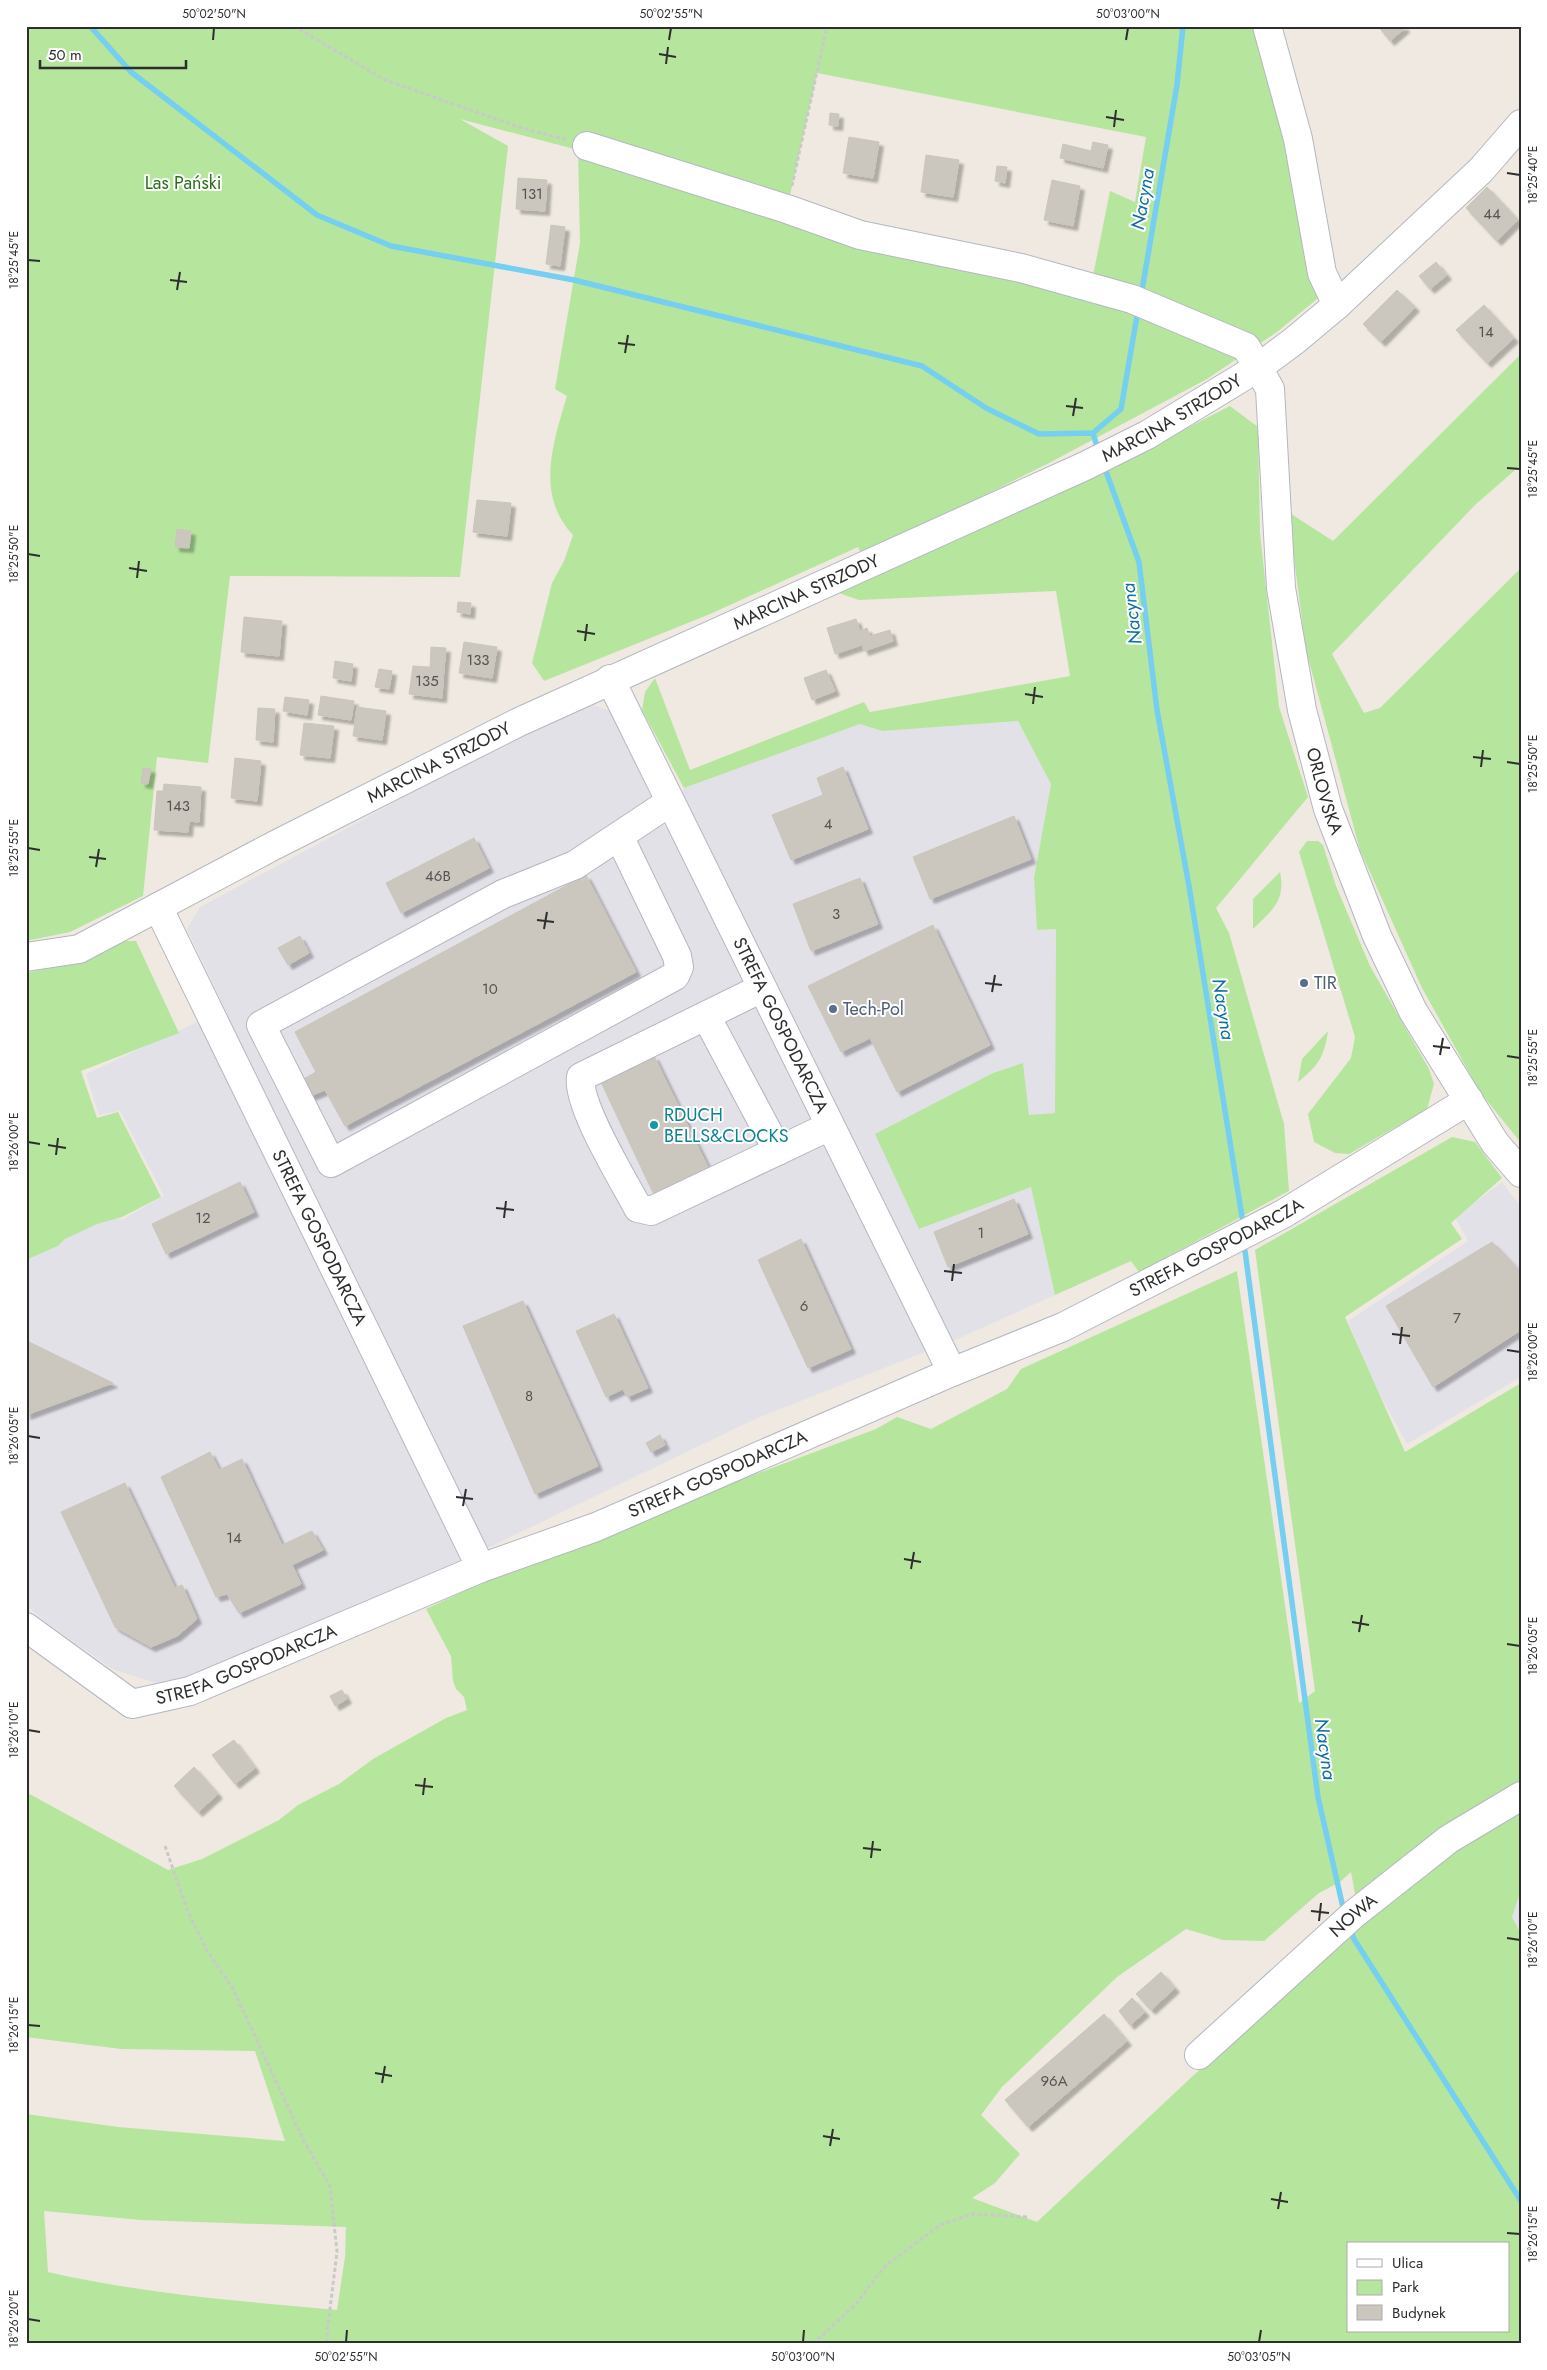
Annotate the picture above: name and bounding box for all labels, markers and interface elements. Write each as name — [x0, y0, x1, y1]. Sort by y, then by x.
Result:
text: 50°02'50"N — [182, 5, 246, 23]
text: 50°02'55"N — [639, 5, 703, 23]
text: 50°03'00"N — [1096, 5, 1160, 23]
scale bar — [40, 38, 186, 70]
text: 50 m — [48, 44, 82, 66]
text: 18°25'40"E — [1524, 146, 1542, 204]
water label: Nacyna — [1124, 166, 1161, 232]
park label: Las Pański — [145, 170, 221, 196]
house number: 131 — [521, 183, 543, 205]
house number: 44 — [1483, 203, 1501, 225]
text: 18°25'45"E — [5, 231, 23, 289]
house number: 14 — [1478, 321, 1494, 343]
street label: MARCINA STRZODY — [1097, 367, 1247, 469]
text: 18°25'45"E — [1524, 440, 1542, 498]
text: 18°25'50"E — [5, 525, 23, 583]
street label: MARCINA STRZODY — [729, 547, 884, 636]
water label: Nacyna — [1114, 581, 1149, 646]
house number: 133 — [466, 649, 490, 671]
house number: 135 — [415, 670, 439, 692]
street label: MARCINA STRZODY — [363, 715, 516, 810]
text: 18°25'50"E — [1524, 735, 1542, 793]
street label: ORLOVSKA — [1299, 745, 1350, 838]
house number: 143 — [166, 795, 190, 817]
house number: 4 — [824, 813, 833, 835]
text: 18°25'55"E — [5, 819, 23, 877]
house number: 46B — [425, 865, 451, 887]
house number: 3 — [832, 903, 840, 925]
street label: STREFA GOSPODARCZA — [726, 933, 835, 1117]
place label: TIR — [1314, 970, 1337, 996]
water label: Nacyna — [1205, 976, 1242, 1042]
marker: TIR — [1298, 977, 1310, 989]
house number: 10 — [482, 978, 498, 1000]
place label: Tech-Pol — [843, 996, 904, 1022]
marker: Tech-Pol — [827, 1003, 839, 1015]
text: 18°25'55"E — [1524, 1029, 1542, 1087]
place label: RDUCH BELLS&CLOCKS — [664, 1102, 789, 1149]
text: 18°26'00"E — [5, 1112, 23, 1172]
marker: RDUCH BELLS&CLOCKS — [648, 1119, 660, 1131]
street label: STREFA GOSPODARCZA — [266, 1145, 374, 1330]
street label: STREFA GOSPODARCZA — [1125, 1192, 1308, 1304]
house number: 12 — [195, 1207, 211, 1229]
house number: 1 — [978, 1222, 984, 1244]
house number: 6 — [800, 1295, 808, 1317]
house number: 7 — [1453, 1307, 1461, 1329]
text: 18°26'00"E — [1524, 1322, 1542, 1382]
house number: 8 — [525, 1385, 533, 1407]
text: 18°26'05"E — [5, 1407, 23, 1465]
street label: STREFA GOSPODARCZA — [624, 1424, 811, 1525]
house number: 14 — [226, 1527, 242, 1549]
street label: STREFA GOSPODARCZA — [153, 1617, 341, 1711]
text: 18°26'05"E — [1524, 1617, 1542, 1675]
text: 18°26'10"E — [5, 1701, 23, 1759]
water label: Nacyna — [1308, 1717, 1343, 1782]
street label: NOWA — [1324, 1887, 1383, 1943]
text: 18°26'10"E — [1524, 1911, 1542, 1969]
text: 18°26'15"E — [5, 1997, 23, 2053]
house number: 96A — [1040, 2070, 1068, 2092]
text: 18°26'15"E — [1524, 2206, 1542, 2262]
legend — [1347, 2242, 1510, 2332]
text: Ulica — [1392, 2252, 1423, 2274]
text: Park — [1392, 2276, 1419, 2298]
text: 18°26'20"E — [5, 2290, 23, 2348]
text: Budynek — [1392, 2302, 1446, 2324]
text: 50°02'55"N — [314, 2348, 378, 2366]
text: 50°03'00"N — [771, 2348, 835, 2366]
text: 50°03'05"N — [1227, 2348, 1291, 2366]

